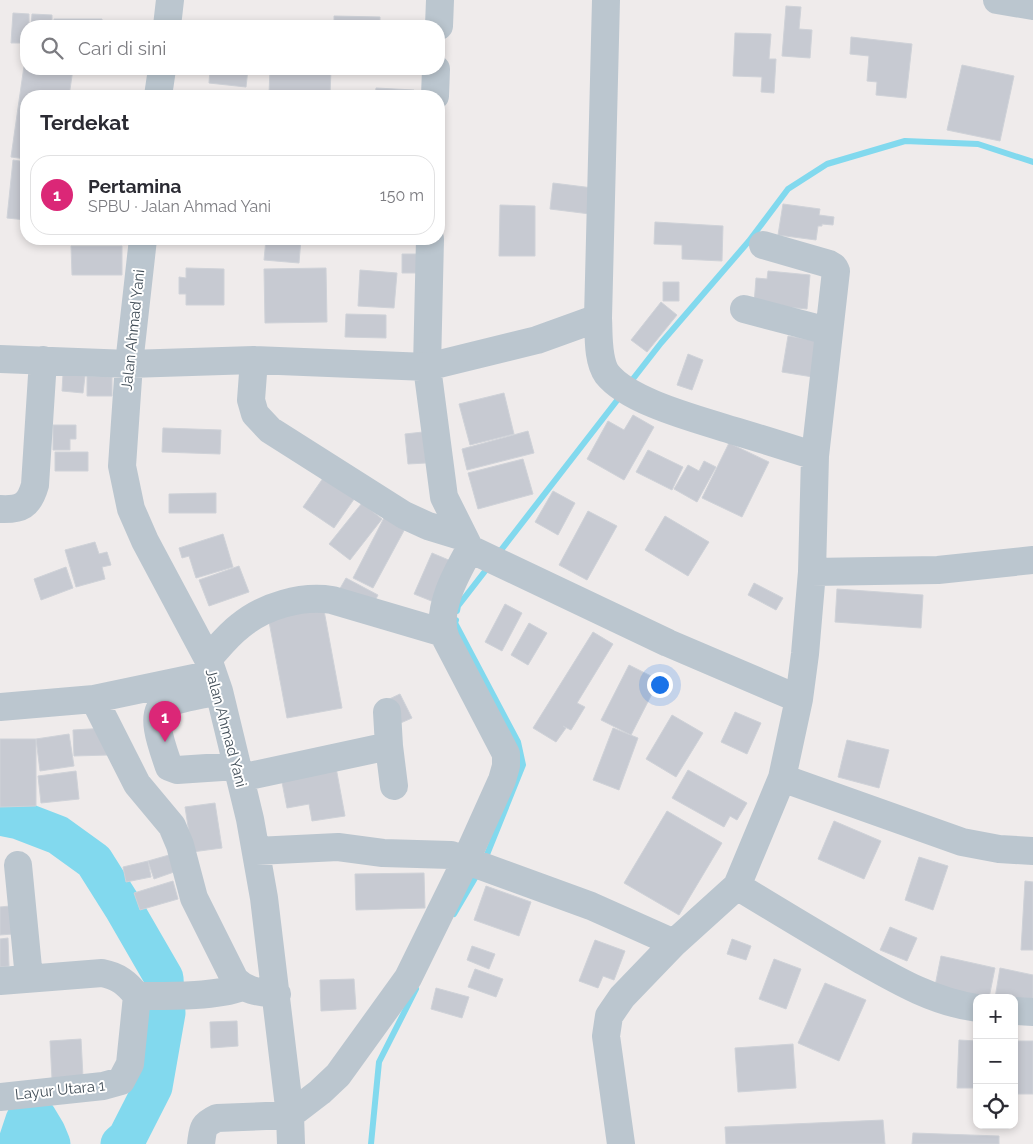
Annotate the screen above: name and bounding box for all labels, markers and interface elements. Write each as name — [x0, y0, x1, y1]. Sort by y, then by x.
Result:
search box — [20, 20, 445, 75]
icon: search — [38, 34, 66, 62]
text: Cari di sini — [78, 37, 166, 59]
text: Terdekat — [40, 110, 129, 135]
text: Pertamina — [88, 175, 181, 197]
text: 1 — [53, 186, 61, 205]
text: 150 m — [380, 186, 424, 205]
text: SPBU · Jalan Ahmad Yani — [88, 197, 271, 216]
street label: Jalan Ahmad Yani — [118, 269, 148, 391]
street label: Jalan Ahmad Yani — [202, 667, 250, 789]
your location — [647, 672, 673, 698]
pin: 1 — [149, 701, 181, 742]
map controls — [973, 994, 1018, 1129]
button: + — [973, 994, 1018, 1039]
button: − — [973, 1039, 1018, 1084]
street label: Layur Utara 1 — [14, 1076, 107, 1104]
button: locate — [973, 1084, 1018, 1129]

